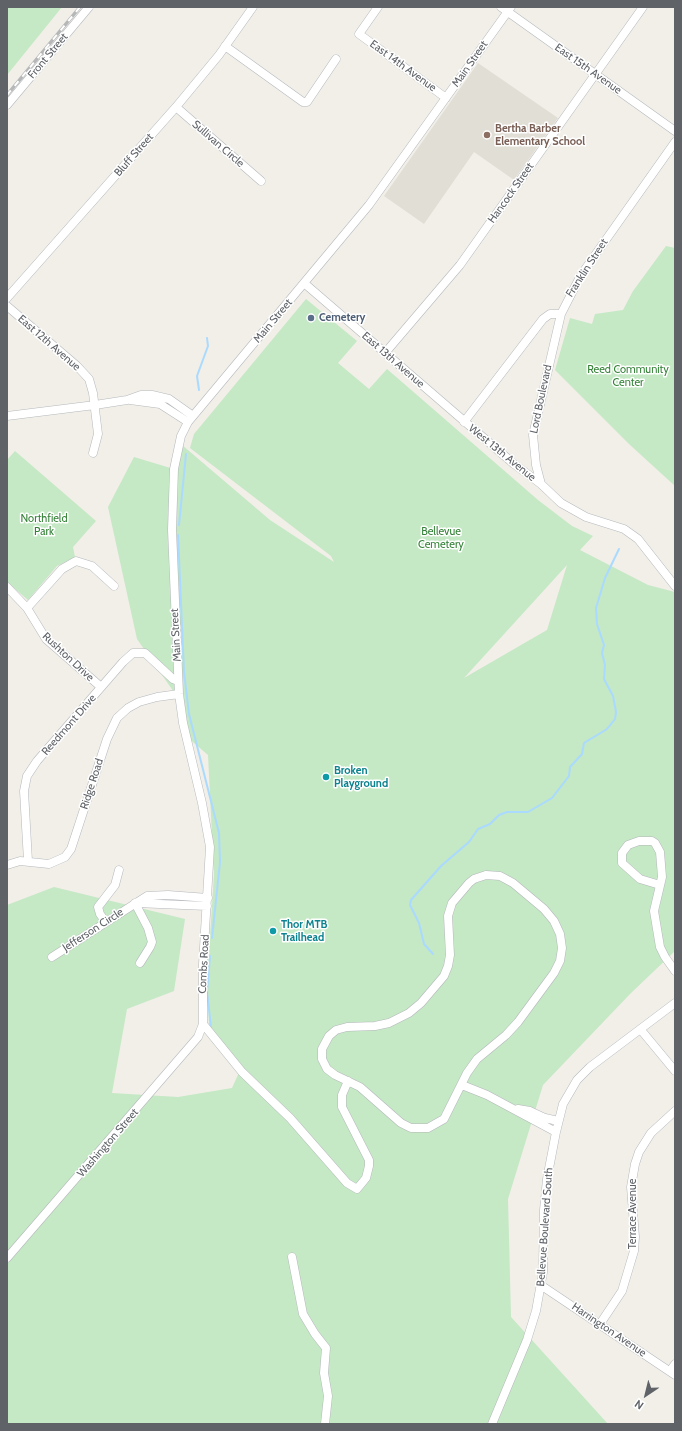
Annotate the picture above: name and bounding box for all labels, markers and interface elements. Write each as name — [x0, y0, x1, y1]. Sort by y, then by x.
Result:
street label: Front Street — [25, 31, 71, 81]
street label: East 14th Avenue — [367, 37, 439, 95]
street label: Main Street — [449, 38, 491, 90]
street label: East 15th Avenue — [552, 41, 624, 97]
street label: Sullivan Circle — [189, 118, 247, 170]
place label: Bertha Barber Elementary School — [495, 122, 585, 148]
marker: Bertha Barber Elementary School — [482, 130, 492, 140]
street label: Bluff Street — [112, 131, 156, 179]
street label: Hancock Street — [485, 160, 537, 226]
street label: Franklin Street — [563, 236, 611, 300]
street label: Main Street — [251, 296, 295, 346]
place label: Cemetery — [319, 311, 365, 325]
street label: East 12th Avenue — [15, 312, 83, 374]
marker: Cemetery — [306, 313, 316, 323]
street label: East 13th Avenue — [359, 329, 427, 391]
street label: Lord Boulevard — [527, 363, 555, 435]
park label: Reed Community Center — [587, 363, 669, 389]
street label: West 13th Avenue — [466, 422, 538, 484]
park label: Northfield Park — [21, 512, 67, 538]
park label: Bellevue Cemetery — [418, 525, 464, 551]
street label: Main Street — [168, 608, 184, 662]
street label: Rushton Drive — [39, 630, 97, 684]
street label: Reedmont Drive — [39, 692, 99, 758]
street label: Ridge Road — [78, 757, 106, 811]
place label: Broken Playground — [334, 764, 388, 790]
marker: Broken Playground — [321, 772, 331, 782]
street label: Jefferson Circle — [60, 905, 126, 955]
place label: Thor MTB Trailhead — [281, 918, 327, 944]
marker: Thor MTB Trailhead — [268, 926, 278, 936]
street label: Combs Road — [196, 934, 212, 994]
street label: Washington Street — [75, 1106, 141, 1180]
street label: Bellevue Boulevard South — [534, 1167, 556, 1287]
street label: Terrace Avenue — [626, 1179, 640, 1249]
street label: Harrington Avenue — [569, 1300, 649, 1360]
north arrow — [626, 1375, 666, 1415]
text: N — [632, 1397, 646, 1413]

